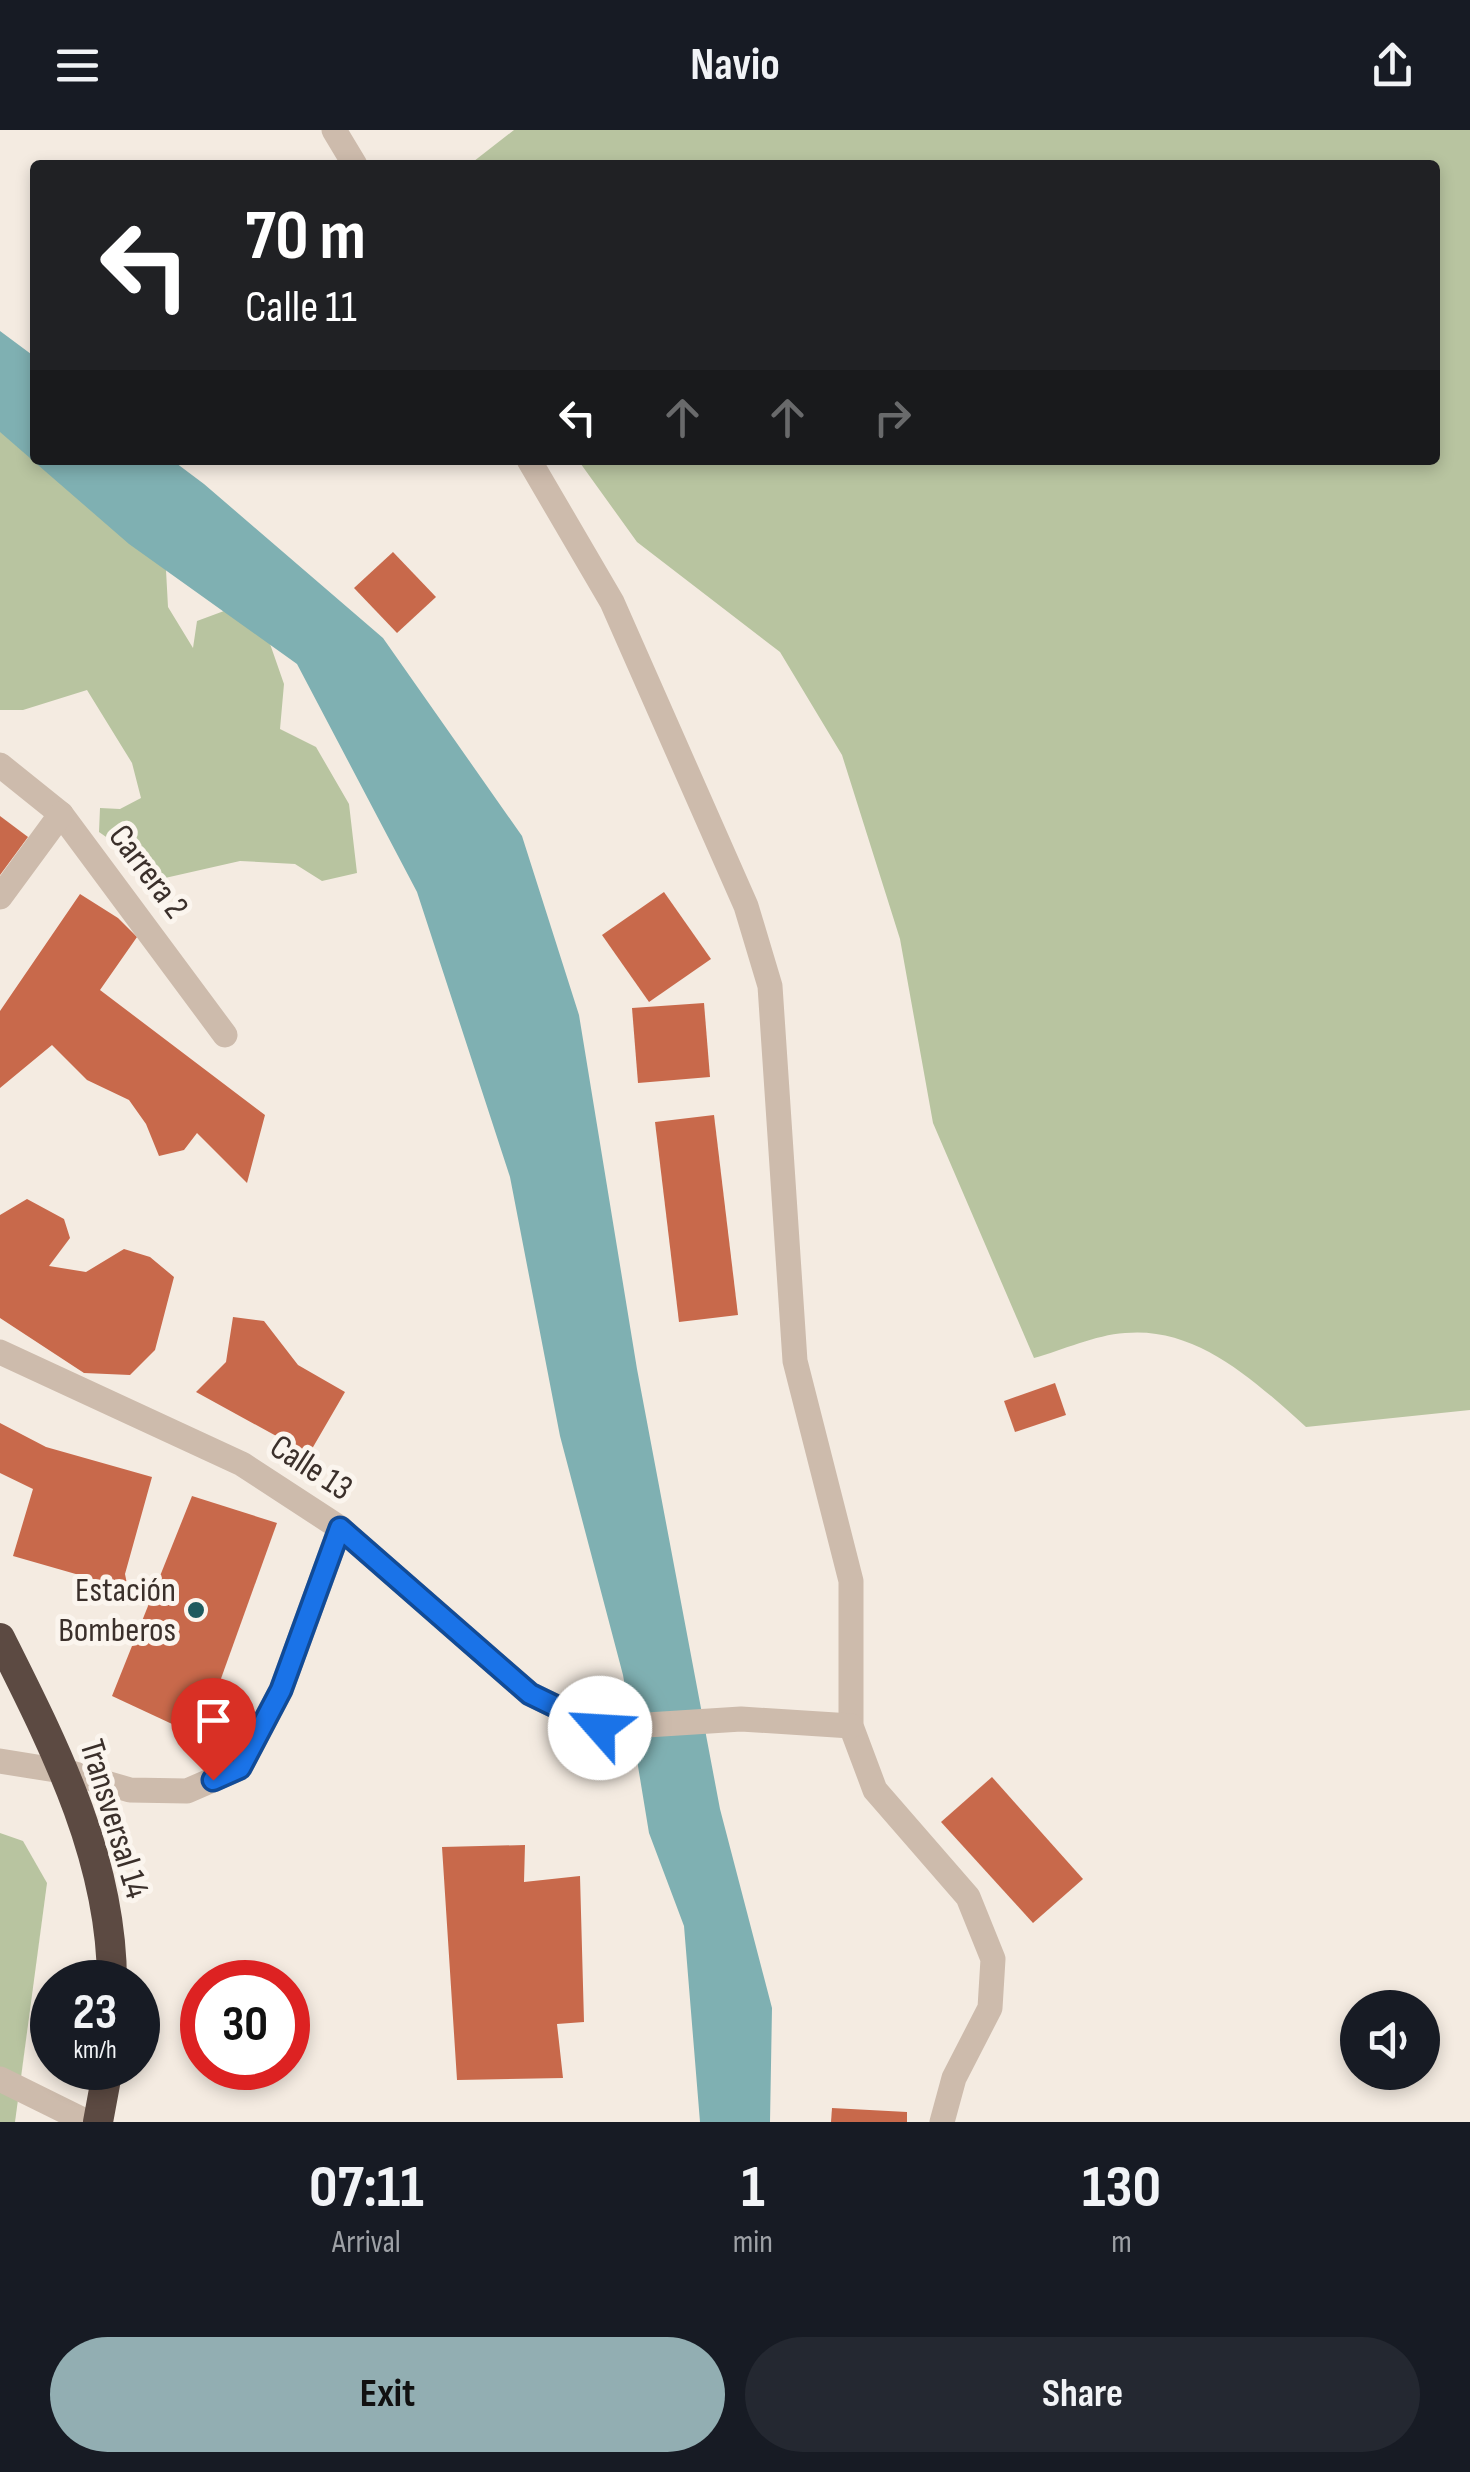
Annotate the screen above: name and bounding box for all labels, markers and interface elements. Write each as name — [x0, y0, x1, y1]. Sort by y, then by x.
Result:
icon: menu — [50, 38, 105, 93]
text: Navio — [690, 38, 780, 93]
icon: share — [1365, 38, 1420, 93]
text: 70 m — [245, 195, 366, 279]
icon: left — [80, 200, 210, 330]
text: Calle 11 — [245, 280, 357, 335]
icon: left — [550, 390, 605, 445]
icon: ahead — [655, 390, 710, 445]
icon: ahead — [760, 390, 815, 445]
icon: right — [865, 390, 920, 445]
street label: Carrera 2 — [99, 817, 197, 927]
street label: Calle 13 — [262, 1426, 360, 1510]
place label: Estación Bomberos — [58, 1569, 176, 1652]
marker: Estación Bomberos — [185, 1599, 207, 1621]
position arrow — [548, 1676, 652, 1780]
pin — [171, 1678, 256, 1781]
icon: arrive — [186, 1693, 241, 1748]
street label: Transversal 14 — [70, 1734, 158, 1904]
speed limit sign: 30 — [180, 1960, 310, 2090]
text: 23 — [73, 1983, 117, 2043]
map controls — [1340, 1990, 1440, 2090]
button: sound — [1340, 1990, 1440, 2090]
text: km/h — [73, 2035, 117, 2066]
text: 07:11 — [309, 2152, 424, 2224]
text: 1 — [741, 2152, 765, 2224]
text: 130 — [1082, 2152, 1161, 2224]
text: Arrival — [332, 2223, 401, 2262]
text: min — [733, 2223, 773, 2262]
text: m — [1111, 2223, 1132, 2262]
button: Exit — [50, 2337, 725, 2452]
button: Share — [745, 2337, 1420, 2452]

